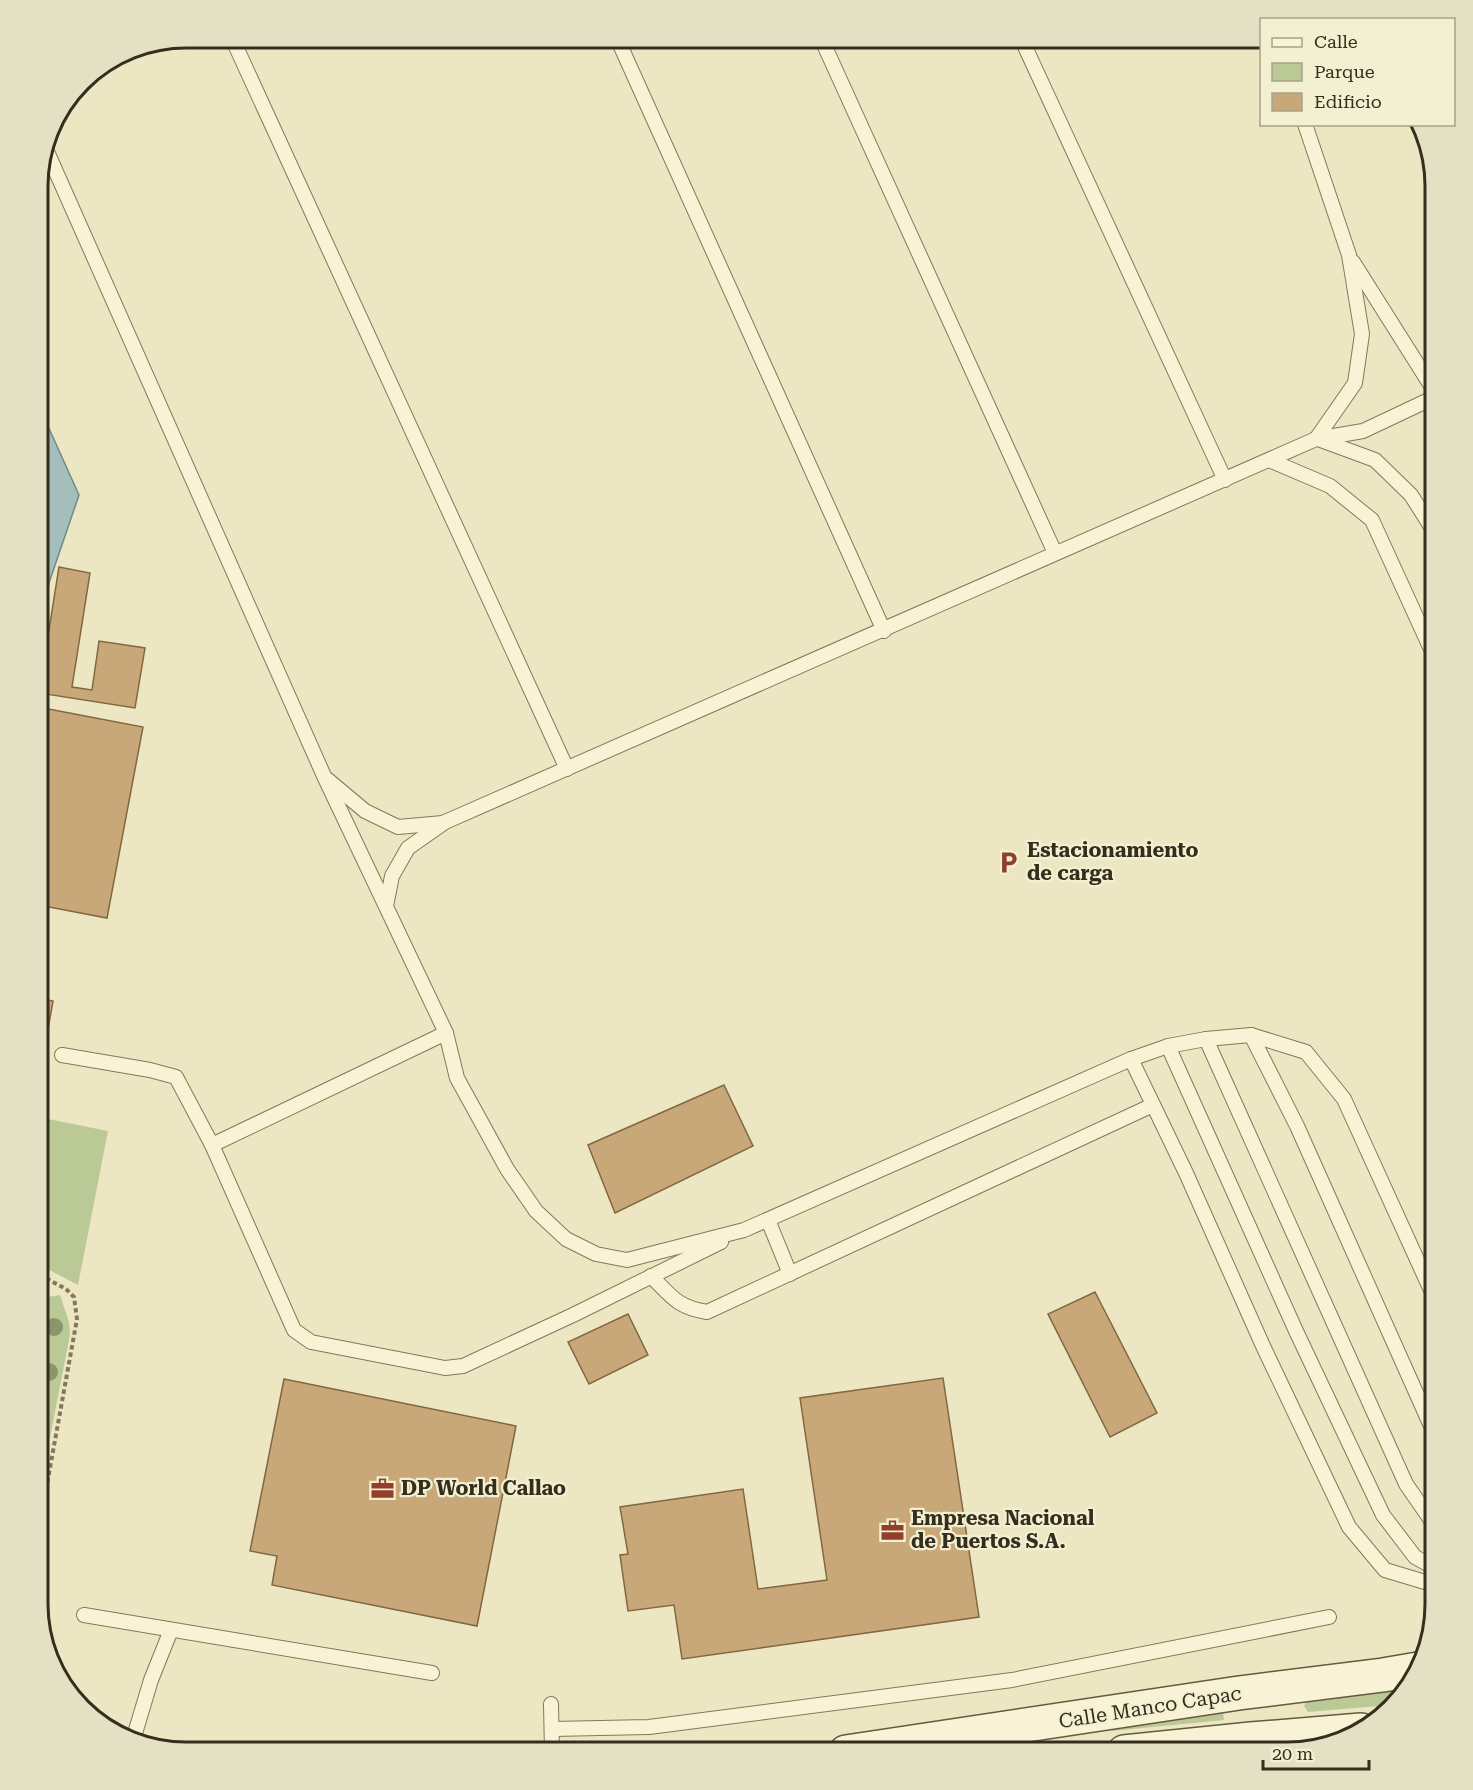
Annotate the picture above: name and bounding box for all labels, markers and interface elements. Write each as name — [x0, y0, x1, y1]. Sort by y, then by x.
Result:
legend — [1260, 18, 1455, 126]
text: Calle — [1314, 31, 1358, 52]
text: Parque — [1314, 61, 1375, 82]
text: Edificio — [1314, 91, 1382, 112]
place label: Estacionamiento de carga — [1027, 838, 1198, 885]
parking icon: Estacionamiento de carga — [996, 849, 1022, 875]
office icon: DP World Callao — [370, 1475, 396, 1501]
place label: DP World Callao — [401, 1476, 566, 1500]
place label: Empresa Nacional de Puertos S.A. — [911, 1506, 1095, 1553]
office icon: Empresa Nacional de Puertos S.A. — [880, 1517, 906, 1543]
street label: Calle Manco Capac — [1057, 1681, 1243, 1733]
scale bar — [1263, 1733, 1370, 1771]
text: 20 m — [1272, 1743, 1313, 1764]

